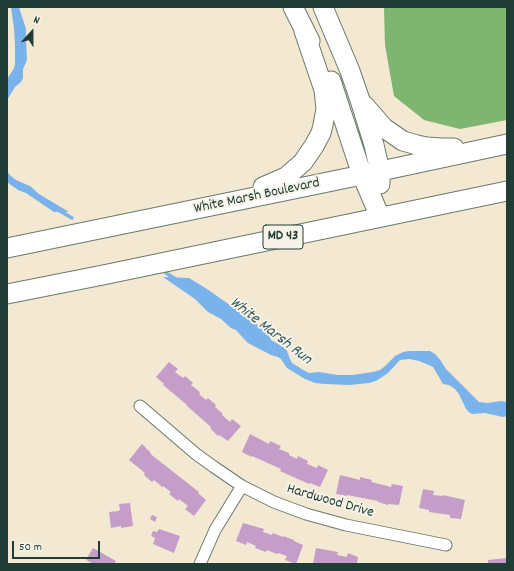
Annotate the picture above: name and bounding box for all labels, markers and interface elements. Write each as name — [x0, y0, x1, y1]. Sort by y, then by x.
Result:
north arrow — [12, 12, 52, 52]
text: N — [31, 12, 42, 29]
street label: White Marsh Boulevard — [192, 175, 322, 219]
road number: MD 43 — [263, 225, 303, 249]
water label: White Marsh Run — [225, 294, 315, 370]
street label: Hardwood Drive — [284, 481, 376, 523]
scale bar — [14, 533, 102, 559]
text: 50 m — [19, 539, 42, 556]

